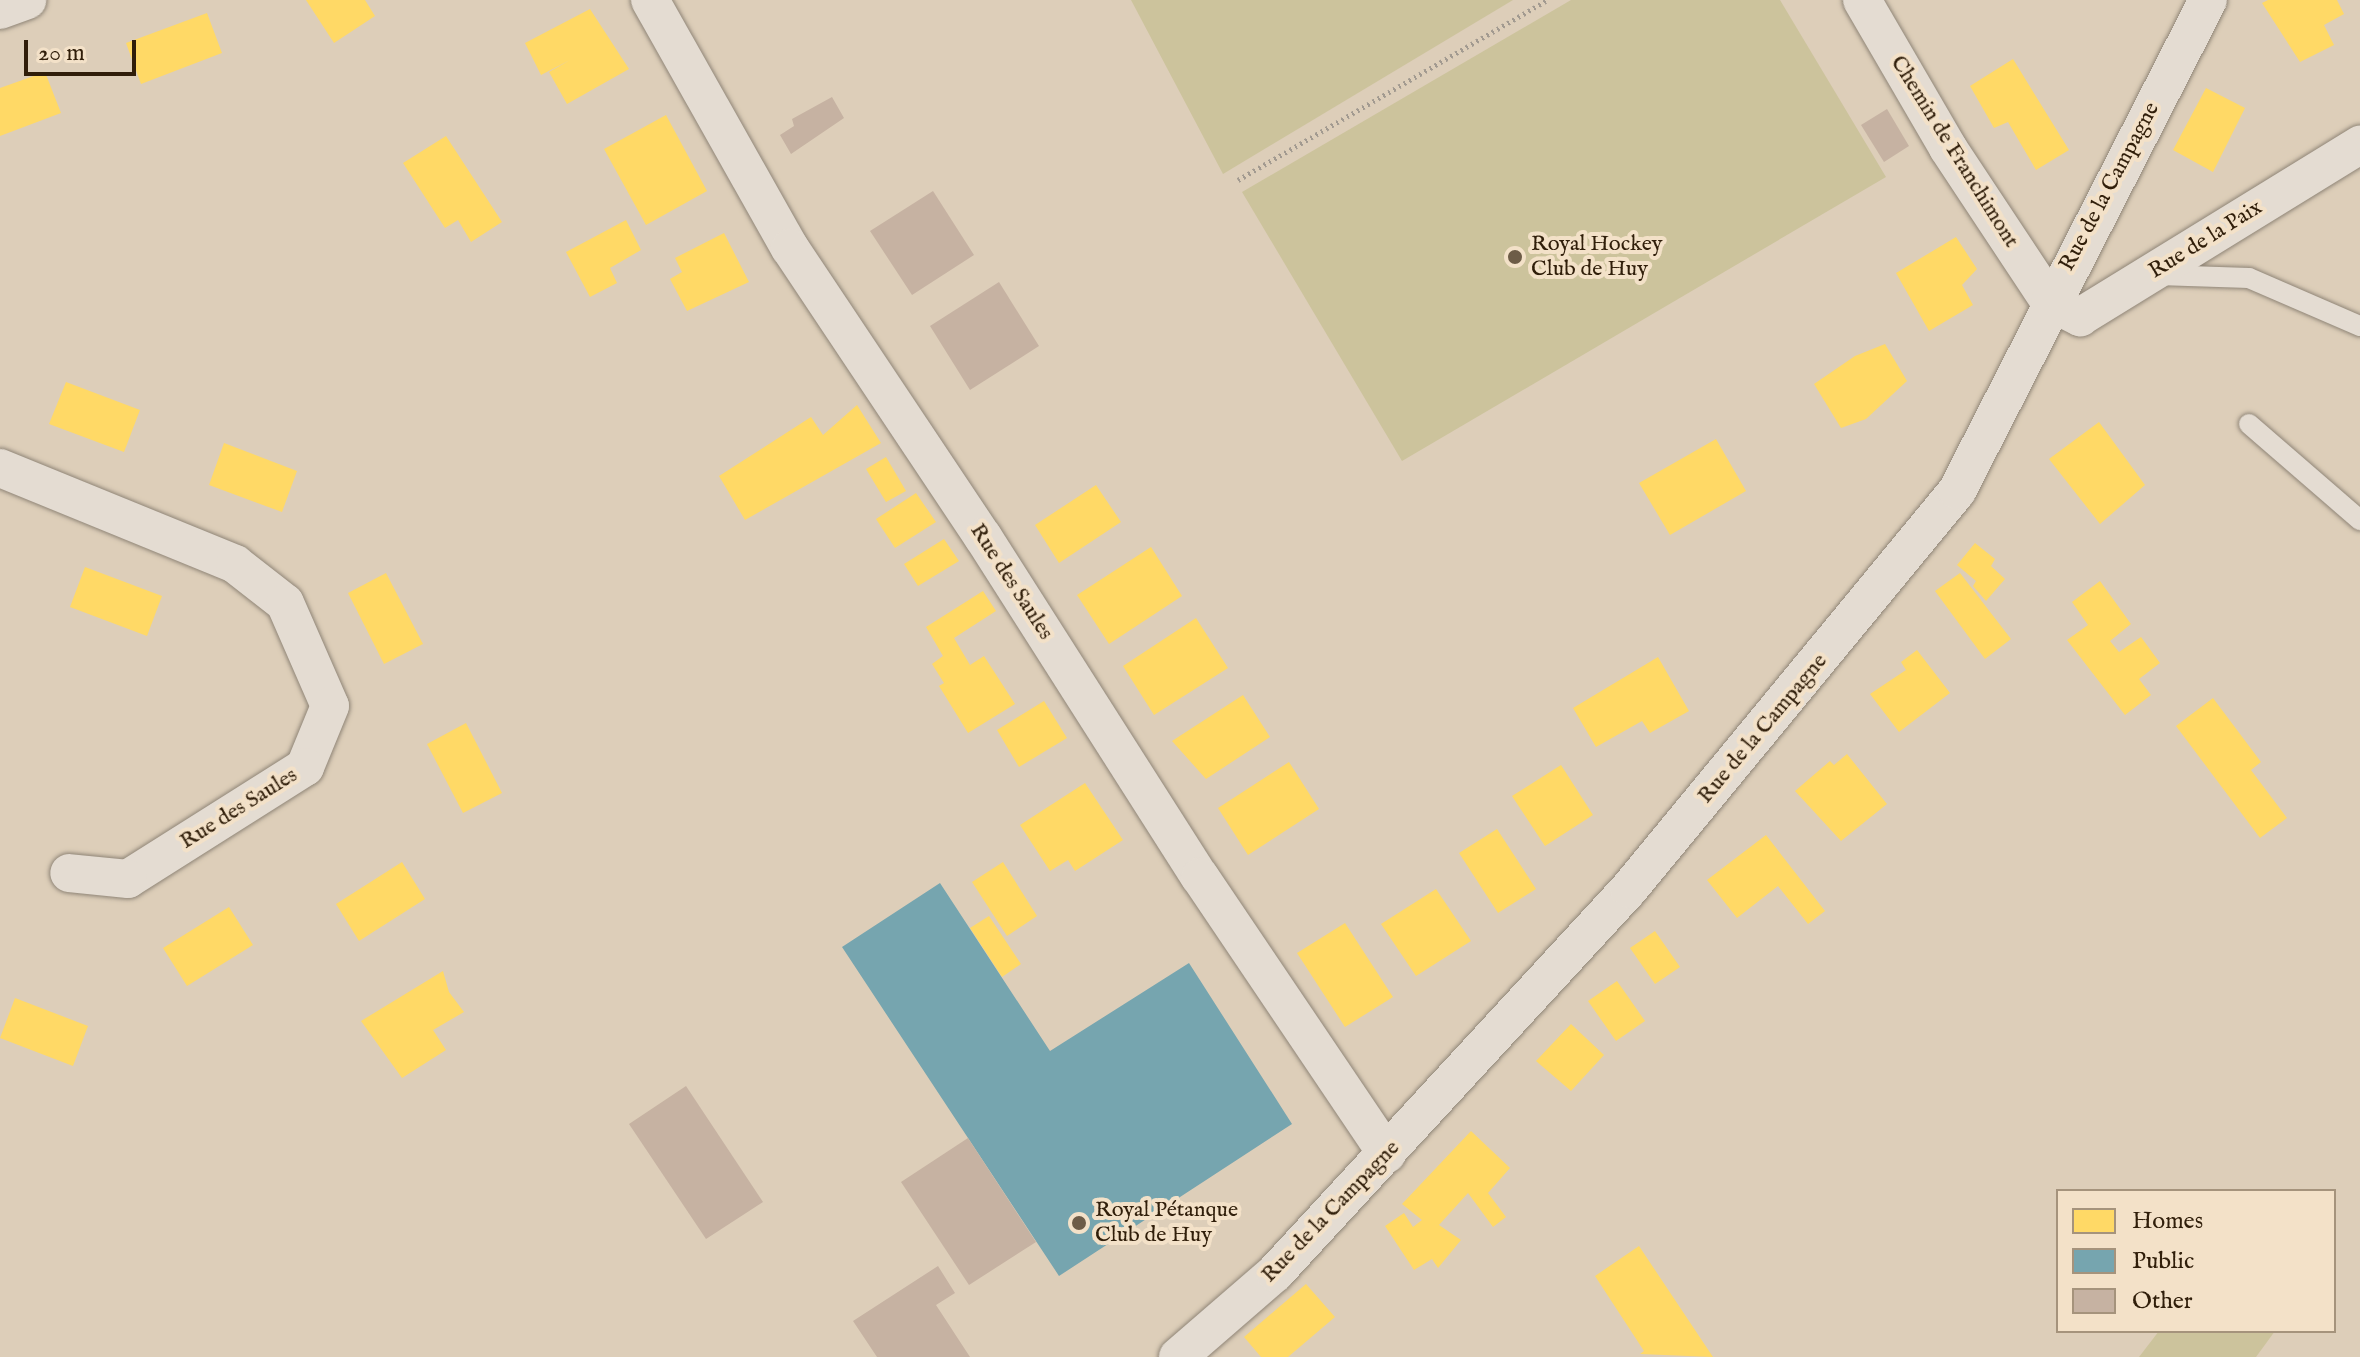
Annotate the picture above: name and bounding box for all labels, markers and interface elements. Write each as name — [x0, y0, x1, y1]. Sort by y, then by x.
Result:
scale bar — [28, 24, 140, 74]
text: 20 m — [38, 38, 85, 69]
street label: Chemin de Franchimont — [1884, 51, 2024, 253]
street label: Rue de la Campagne — [2054, 98, 2166, 276]
street label: Rue de la Paix — [2144, 195, 2268, 285]
place label: Royal Hockey Club de Huy — [1531, 231, 1663, 282]
marker: Royal Hockey Club de Huy — [1506, 248, 1524, 266]
street label: Rue des Saules — [964, 519, 1058, 645]
street label: Rue de la Campagne — [1693, 649, 1833, 809]
street label: Rue des Saules — [176, 763, 302, 855]
street label: Rue de la Campagne — [1256, 1135, 1406, 1289]
legend — [2056, 1189, 2336, 1333]
place label: Royal Pétanque Club de Huy — [1095, 1197, 1238, 1248]
text: Homes — [2132, 1206, 2203, 1237]
marker: Royal Pétanque Club de Huy — [1070, 1214, 1088, 1232]
text: Public — [2132, 1246, 2194, 1277]
text: Other — [2132, 1286, 2193, 1317]

